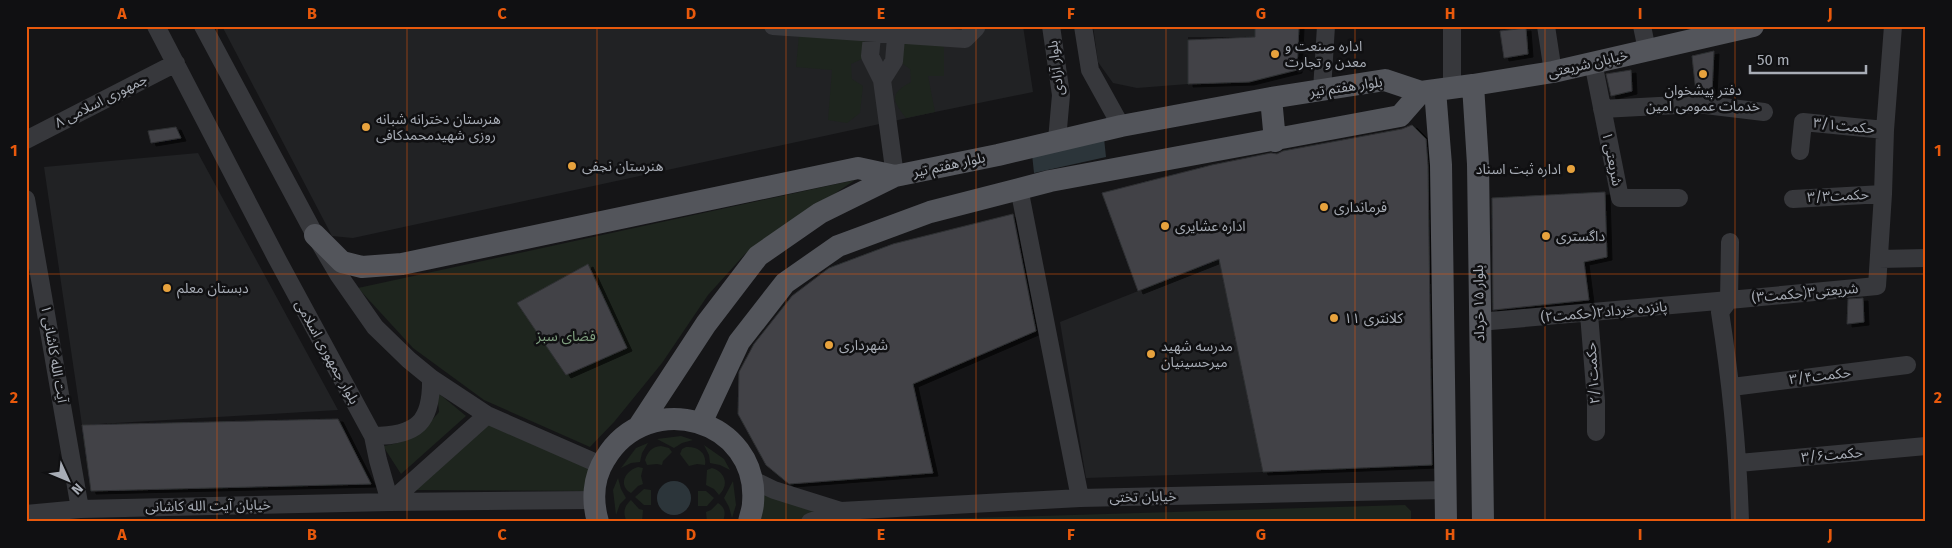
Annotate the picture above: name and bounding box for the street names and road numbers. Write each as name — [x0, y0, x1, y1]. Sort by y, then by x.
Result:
street label: بلوار آزادی — [1044, 39, 1068, 97]
street label: خیابان شریعتی — [1546, 47, 1630, 81]
street label: جمهوری اسلامی ۸ — [52, 70, 150, 132]
street label: بلوار هفتم تیر — [1307, 73, 1384, 103]
street label: حکمت۳/۱ — [1812, 114, 1876, 138]
street label: شریعتی ۱ — [1598, 130, 1626, 188]
street label: بلوار هفتم تیر — [910, 149, 987, 183]
street label: حکمت۳/۳ — [1807, 186, 1869, 206]
street label: بلوار ۱۵ خرداد — [1470, 264, 1488, 341]
street label: شریعتی۳(حکمت۳) — [1751, 280, 1859, 306]
street label: بلوار جمهوری اسلامی — [291, 297, 363, 407]
street label: پانزده خرداد۲(حکمت۲) — [1540, 298, 1668, 327]
street label: آیت الله کاشانی ۱ — [37, 304, 71, 405]
street label: حکمت۲/۱ — [1582, 341, 1604, 405]
street label: حکمت۳/۴ — [1788, 364, 1852, 388]
street label: حکمت۳/۶ — [1800, 444, 1864, 466]
street label: خیابان تختی — [1109, 488, 1177, 506]
street label: خیابان آیت الله کاشانی — [145, 496, 271, 516]

